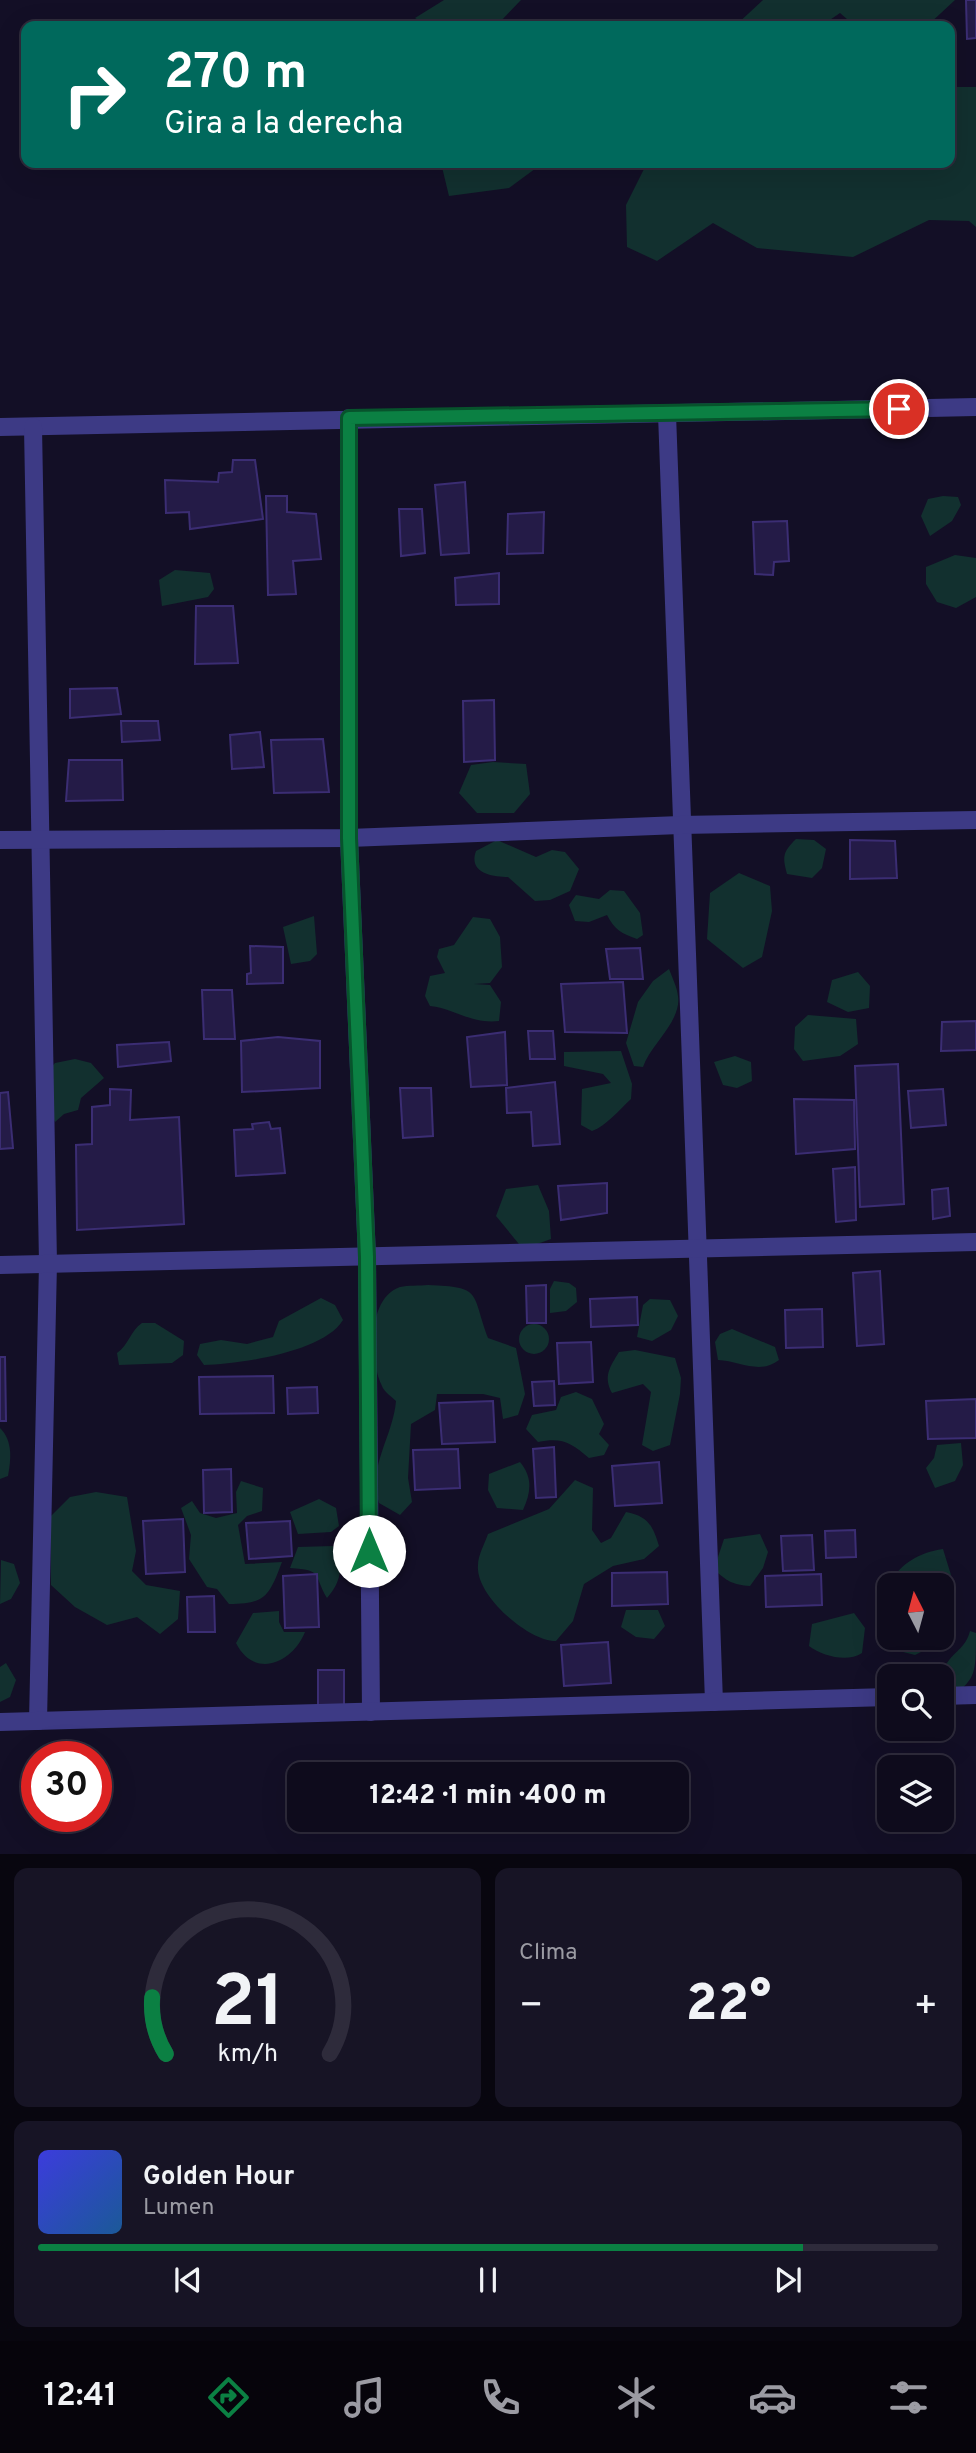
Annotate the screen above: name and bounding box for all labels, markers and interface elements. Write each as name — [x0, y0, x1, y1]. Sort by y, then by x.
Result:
text: 270 m — [164, 44, 307, 106]
icon: right — [49, 49, 140, 140]
text: Gira a la derecha — [164, 105, 403, 145]
pin — [869, 379, 929, 439]
icon: arrive — [880, 390, 918, 428]
position arrow — [332, 1514, 406, 1588]
north arrow — [877, 1573, 954, 1650]
map controls — [877, 1573, 954, 1832]
button: search — [877, 1664, 954, 1741]
speed limit sign: 30 — [21, 1741, 112, 1832]
button: layers — [877, 1755, 954, 1832]
text: 12:42 · 1 min · 400 m — [369, 1780, 607, 1813]
text: Clima — [519, 1939, 577, 1968]
text: 21 — [211, 1960, 284, 2052]
text: 22° — [686, 1973, 771, 2039]
text: − — [519, 1983, 544, 2032]
text: + — [913, 1983, 938, 2032]
text: km/h — [217, 2038, 278, 2070]
text: Golden Hour — [143, 2161, 294, 2194]
text: Lumen — [143, 2194, 214, 2223]
icon: previous — [169, 2261, 207, 2299]
icon: pause — [469, 2261, 507, 2299]
icon: next — [769, 2261, 807, 2299]
icon: directions — [204, 2373, 253, 2422]
icon: music — [340, 2373, 389, 2422]
icon: phone — [476, 2373, 525, 2422]
icon: climate — [612, 2373, 661, 2422]
icon: car — [748, 2373, 797, 2422]
icon: filters — [884, 2373, 933, 2422]
text: 12:41 — [43, 2377, 117, 2417]

